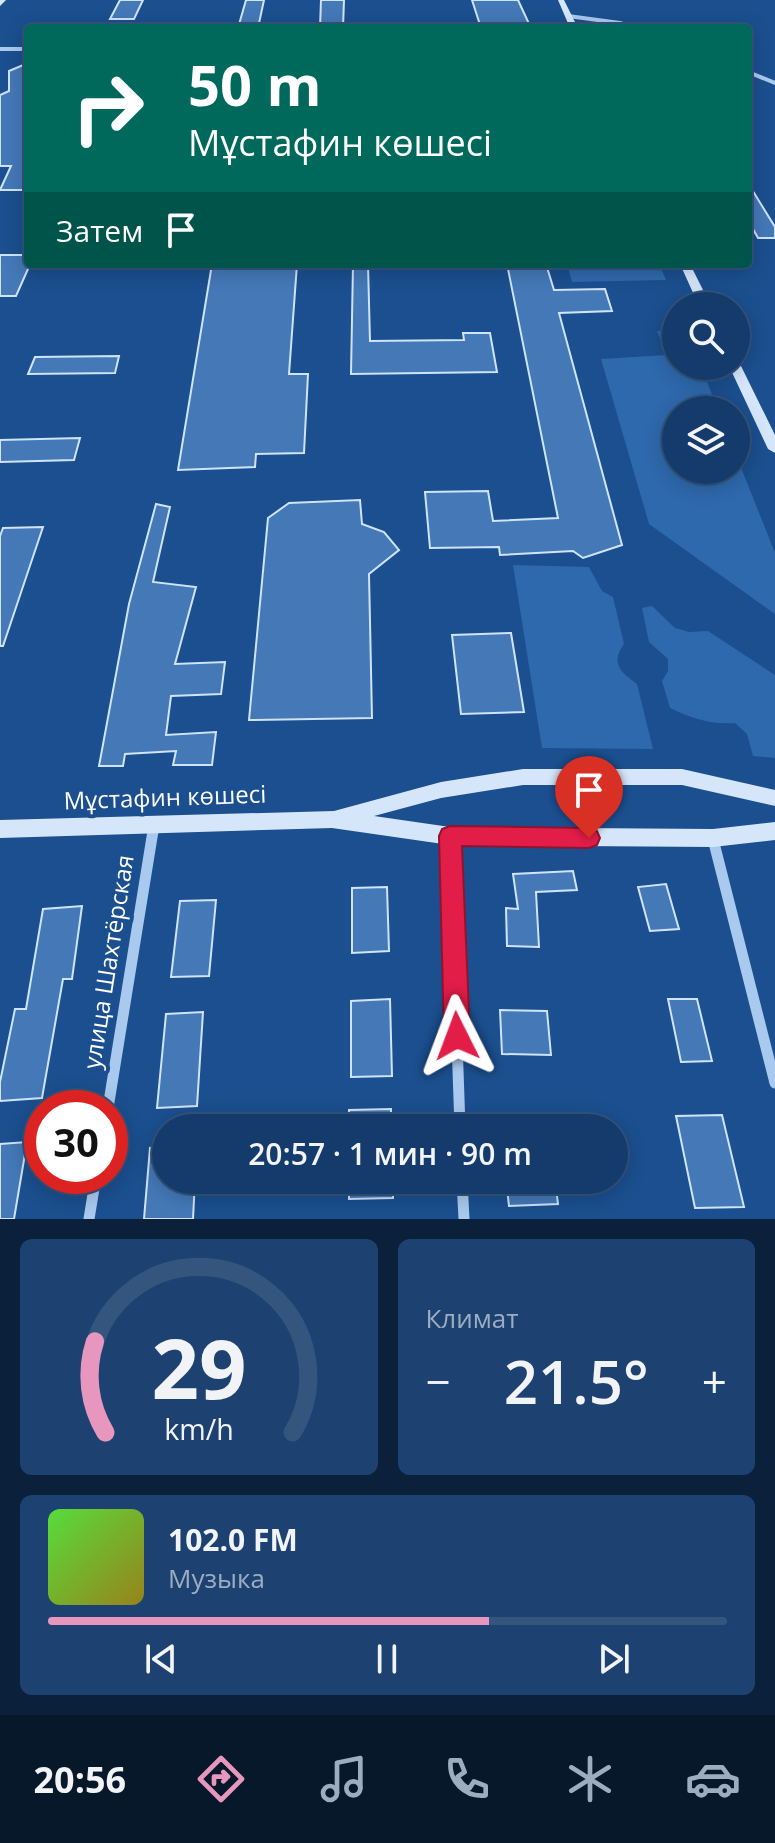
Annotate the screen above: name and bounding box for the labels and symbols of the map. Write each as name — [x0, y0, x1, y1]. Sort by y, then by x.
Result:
pin — [555, 756, 623, 838]
street label: Мұстафин көшесі — [63, 776, 267, 817]
street label: улица Шахтёрская — [74, 852, 141, 1071]
position arrow — [415, 994, 499, 1078]
speed limit sign: 30 — [24, 1090, 128, 1194]

